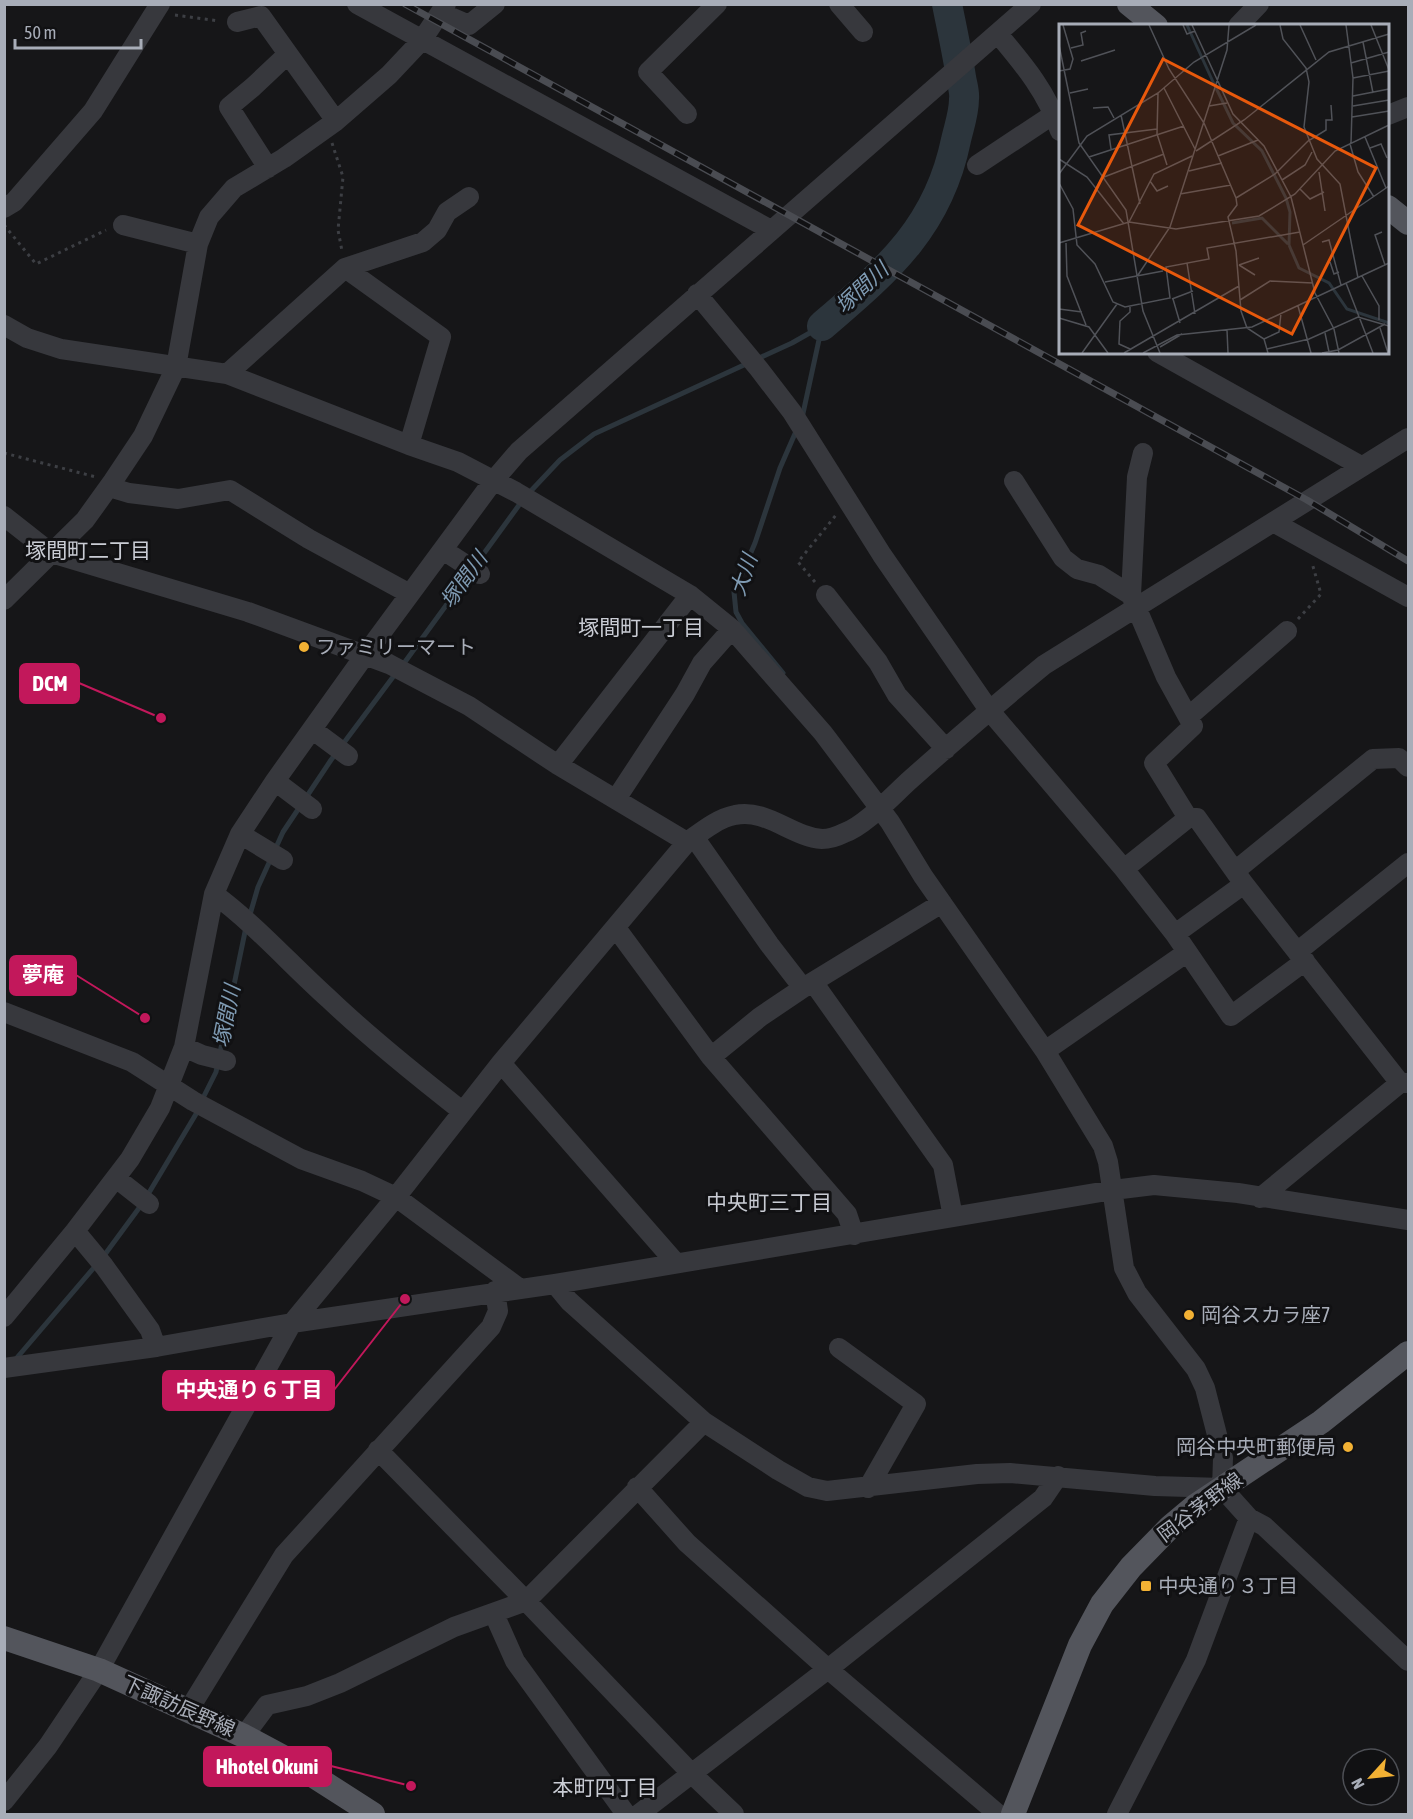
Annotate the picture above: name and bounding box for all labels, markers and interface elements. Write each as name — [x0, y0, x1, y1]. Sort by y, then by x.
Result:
scale bar — [15, 12, 141, 50]
text: 50 m — [24, 22, 56, 43]
inset map — [1059, 24, 1389, 354]
water label: 塚間川 — [830, 256, 894, 318]
district label: 塚間町二丁目 — [25, 538, 151, 562]
water label: 塚間川 — [435, 545, 493, 612]
water label: 大川 — [725, 549, 762, 598]
district label: 塚間町一丁目 — [578, 615, 704, 639]
place label: ファミリーマート — [316, 635, 476, 658]
marker: ファミリーマート — [297, 640, 311, 654]
callout: DCM — [20, 664, 79, 703]
text: DCM — [32, 671, 68, 695]
callout: 夢庵 — [10, 956, 76, 995]
text: 夢庵 — [22, 962, 64, 986]
water label: 塚間川 — [208, 981, 244, 1049]
district label: 中央町三丁目 — [706, 1190, 832, 1214]
place label: 岡谷スカラ座7 — [1201, 1303, 1330, 1326]
marker: 岡谷スカラ座7 — [1182, 1308, 1196, 1322]
callout: 中央通り６丁目 — [163, 1371, 334, 1410]
text: 中央通り６丁目 — [176, 1377, 323, 1401]
place label: 岡谷中央町郵便局 — [1176, 1435, 1336, 1458]
marker: 岡谷中央町郵便局 — [1341, 1440, 1355, 1454]
street label: 岡谷茅野線 — [1153, 1467, 1247, 1546]
place label: 中央通り３丁目 — [1158, 1574, 1298, 1597]
marker: 中央通り３丁目 — [1139, 1579, 1153, 1593]
street label: 下諏訪辰野線 — [120, 1671, 239, 1740]
callout: Hhotel Okuni — [204, 1747, 331, 1786]
north arrow — [1341, 1747, 1401, 1807]
text: Hhotel Okuni — [216, 1754, 318, 1778]
district label: 本町四丁目 — [553, 1775, 658, 1799]
text: N — [1347, 1776, 1368, 1792]

